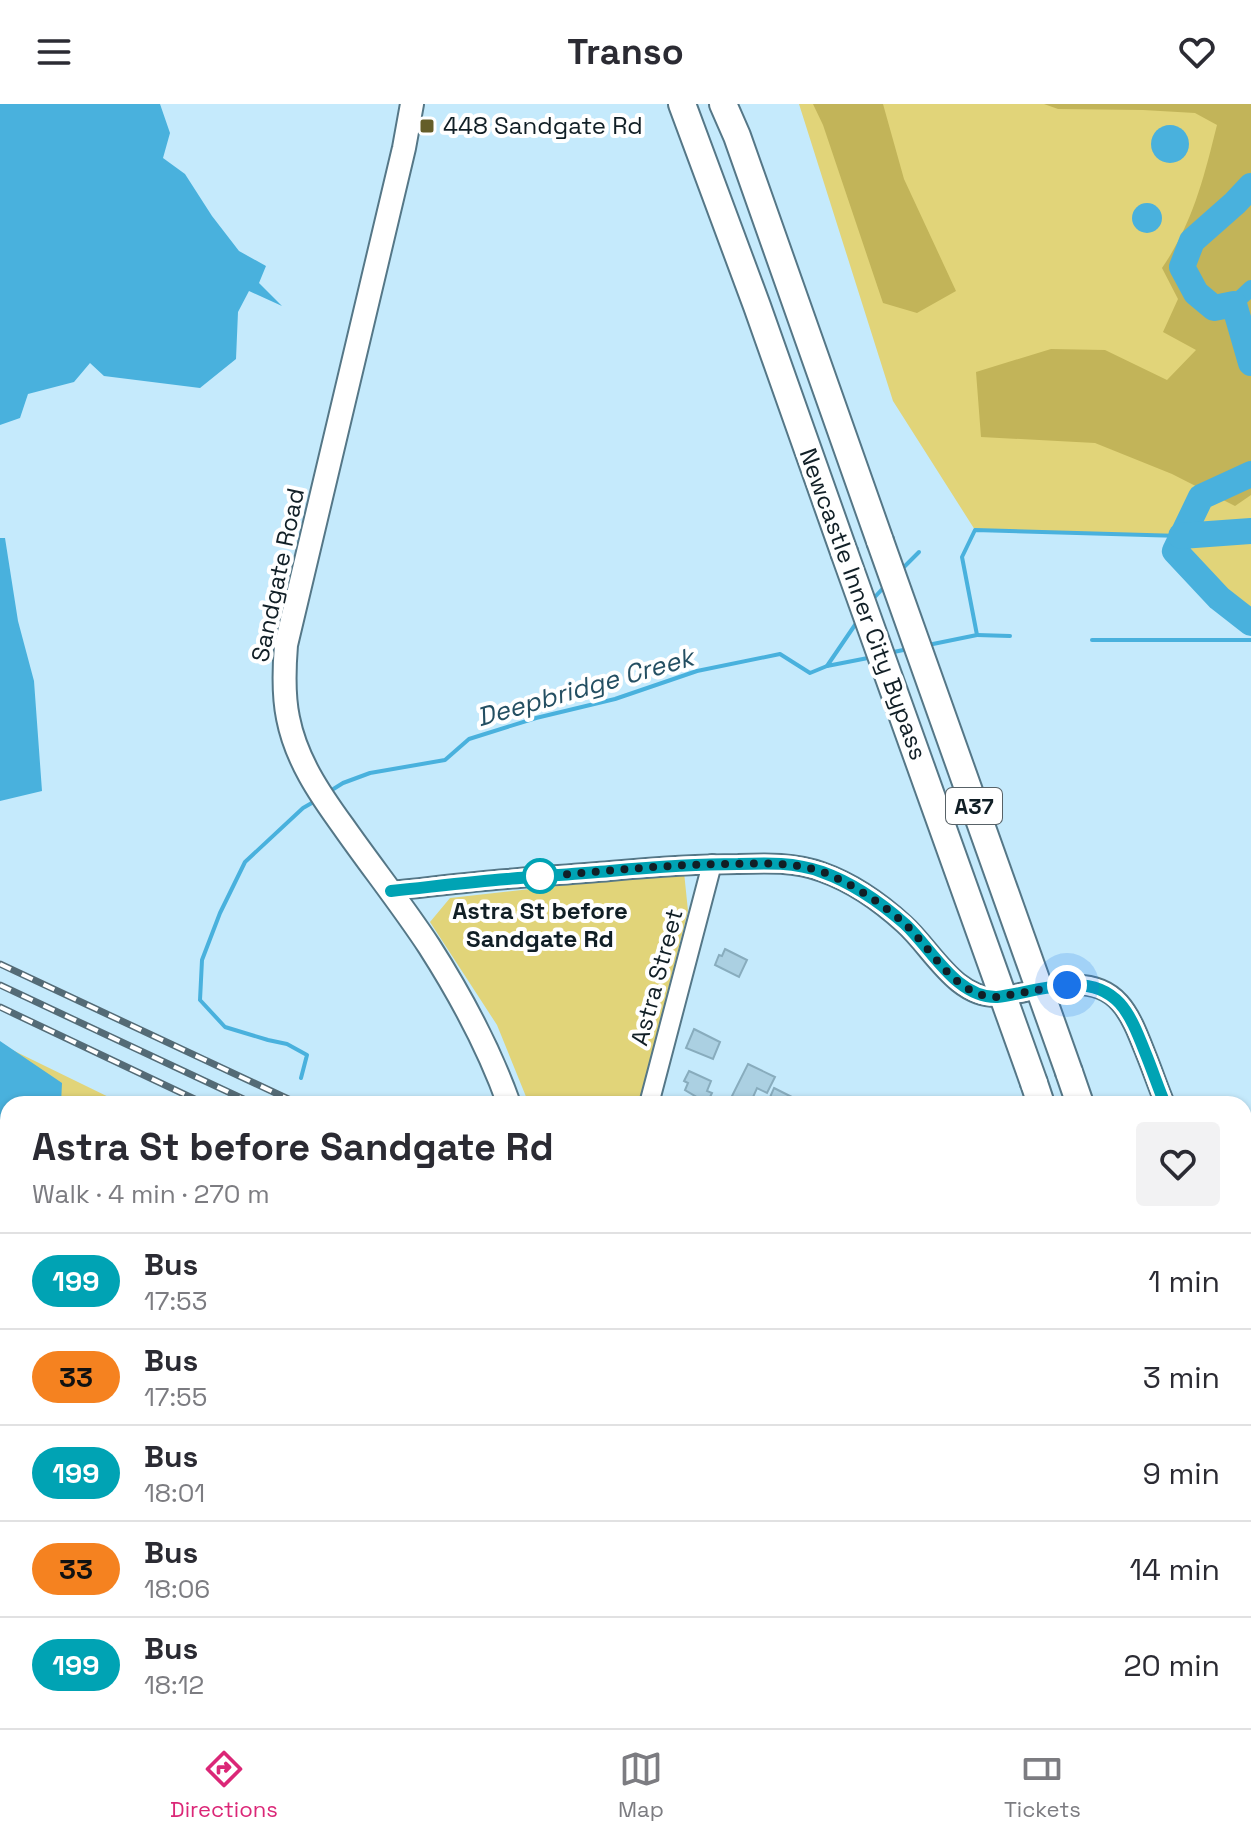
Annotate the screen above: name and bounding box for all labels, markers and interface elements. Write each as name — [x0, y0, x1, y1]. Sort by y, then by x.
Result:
text: Transo — [567, 29, 684, 75]
icon: menu — [32, 30, 76, 74]
icon: heart — [1175, 30, 1219, 74]
place label: 448 Sandgate Rd — [443, 110, 643, 141]
marker: 448 Sandgate Rd — [418, 117, 436, 135]
street label: Newcastle Inner City Bypass — [793, 444, 934, 764]
street label: Sandgate Road — [244, 485, 311, 665]
water label: Deepbridge Creek — [473, 639, 700, 734]
road number: A37 — [946, 788, 1002, 824]
marker: Astra St before Sandgate Rd — [523, 859, 557, 893]
place label: Astra St before Sandgate Rd — [452, 895, 628, 954]
street label: Astra Street — [623, 905, 690, 1049]
your location — [1047, 965, 1087, 1005]
button: heart — [1136, 1122, 1220, 1206]
text: Astra St before Sandgate Rd — [32, 1123, 554, 1171]
text: Walk · 4 min · 270 m — [32, 1177, 270, 1211]
text: Bus — [144, 1245, 198, 1284]
text: 1 min — [1148, 1262, 1220, 1301]
text: 199 — [52, 1263, 100, 1299]
text: 17:53 — [144, 1284, 207, 1318]
text: Bus — [144, 1341, 198, 1380]
text: 3 min — [1143, 1358, 1220, 1397]
text: 33 — [59, 1359, 93, 1395]
text: 17:55 — [144, 1380, 207, 1414]
text: Bus — [144, 1437, 198, 1476]
text: 9 min — [1142, 1454, 1220, 1493]
text: 199 — [52, 1455, 100, 1491]
text: 18:01 — [144, 1476, 205, 1510]
text: Bus — [144, 1533, 198, 1572]
text: 14 min — [1129, 1550, 1220, 1589]
text: 33 — [59, 1551, 93, 1587]
text: 18:06 — [144, 1572, 210, 1606]
text: Bus — [144, 1629, 198, 1668]
text: 20 min — [1123, 1646, 1220, 1685]
text: 199 — [52, 1647, 100, 1683]
text: 18:12 — [144, 1668, 204, 1702]
tab: Directions — [170, 1747, 278, 1823]
tab: Map — [618, 1747, 664, 1823]
tab: Tickets — [1004, 1747, 1081, 1823]

